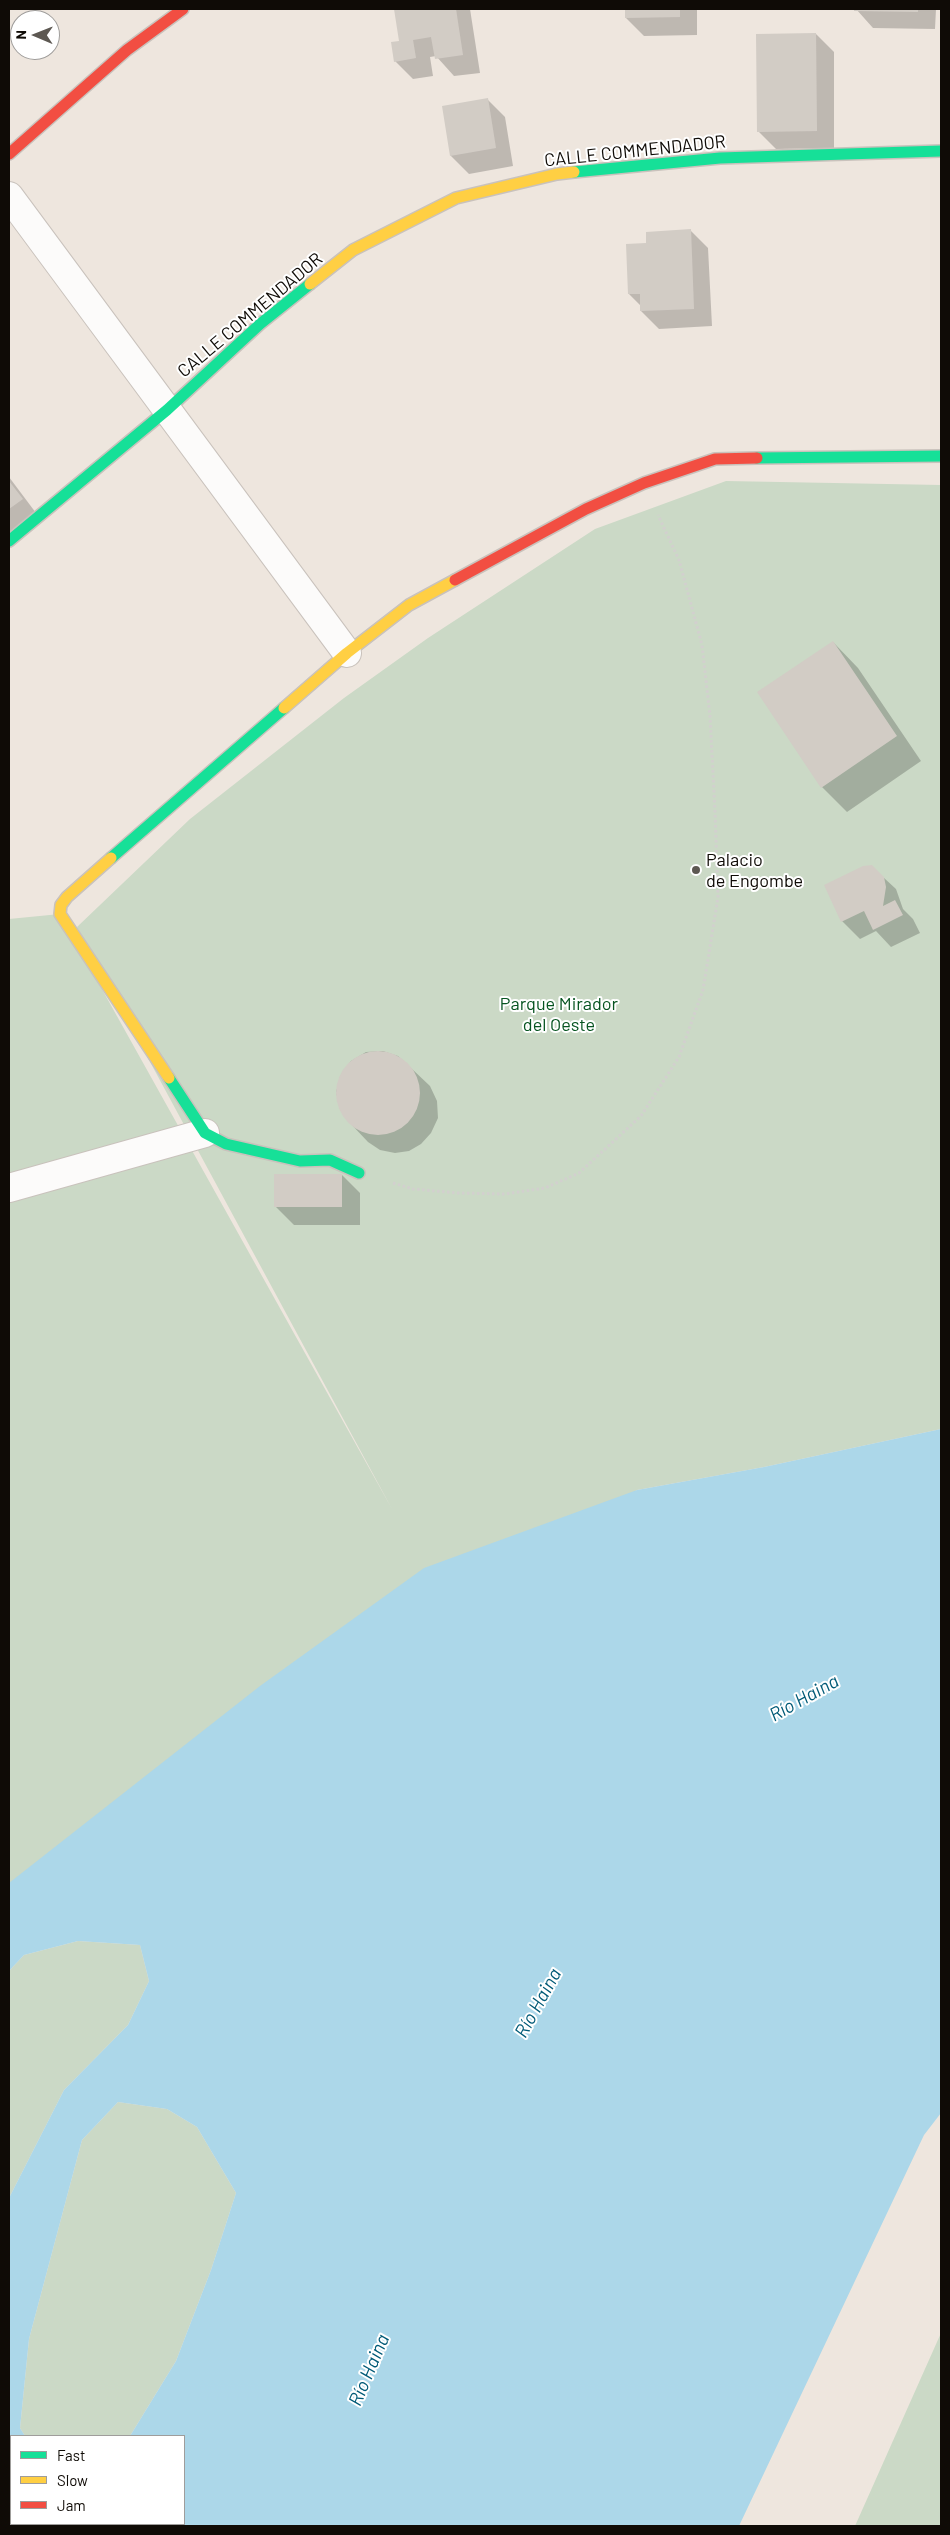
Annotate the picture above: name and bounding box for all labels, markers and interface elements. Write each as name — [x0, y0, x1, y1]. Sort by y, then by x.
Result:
north arrow — [10, 10, 60, 60]
text: N — [12, 30, 29, 40]
street label: CALLE COMMENDADOR — [543, 131, 727, 171]
street label: CALLE COMMENDADOR — [173, 248, 327, 382]
place label: Palacio de Engombe — [706, 849, 803, 892]
marker: Palacio de Engombe — [690, 864, 702, 876]
park label: Parque Mirador del Oeste — [500, 993, 618, 1036]
water label: Río Haina — [765, 1670, 843, 1726]
water label: Río Haina — [510, 1964, 566, 2042]
water label: Río Haina — [344, 2331, 394, 2409]
legend — [10, 2435, 185, 2525]
text: Fast — [57, 2446, 85, 2464]
text: Slow — [57, 2471, 88, 2489]
text: Jam — [57, 2496, 86, 2514]

